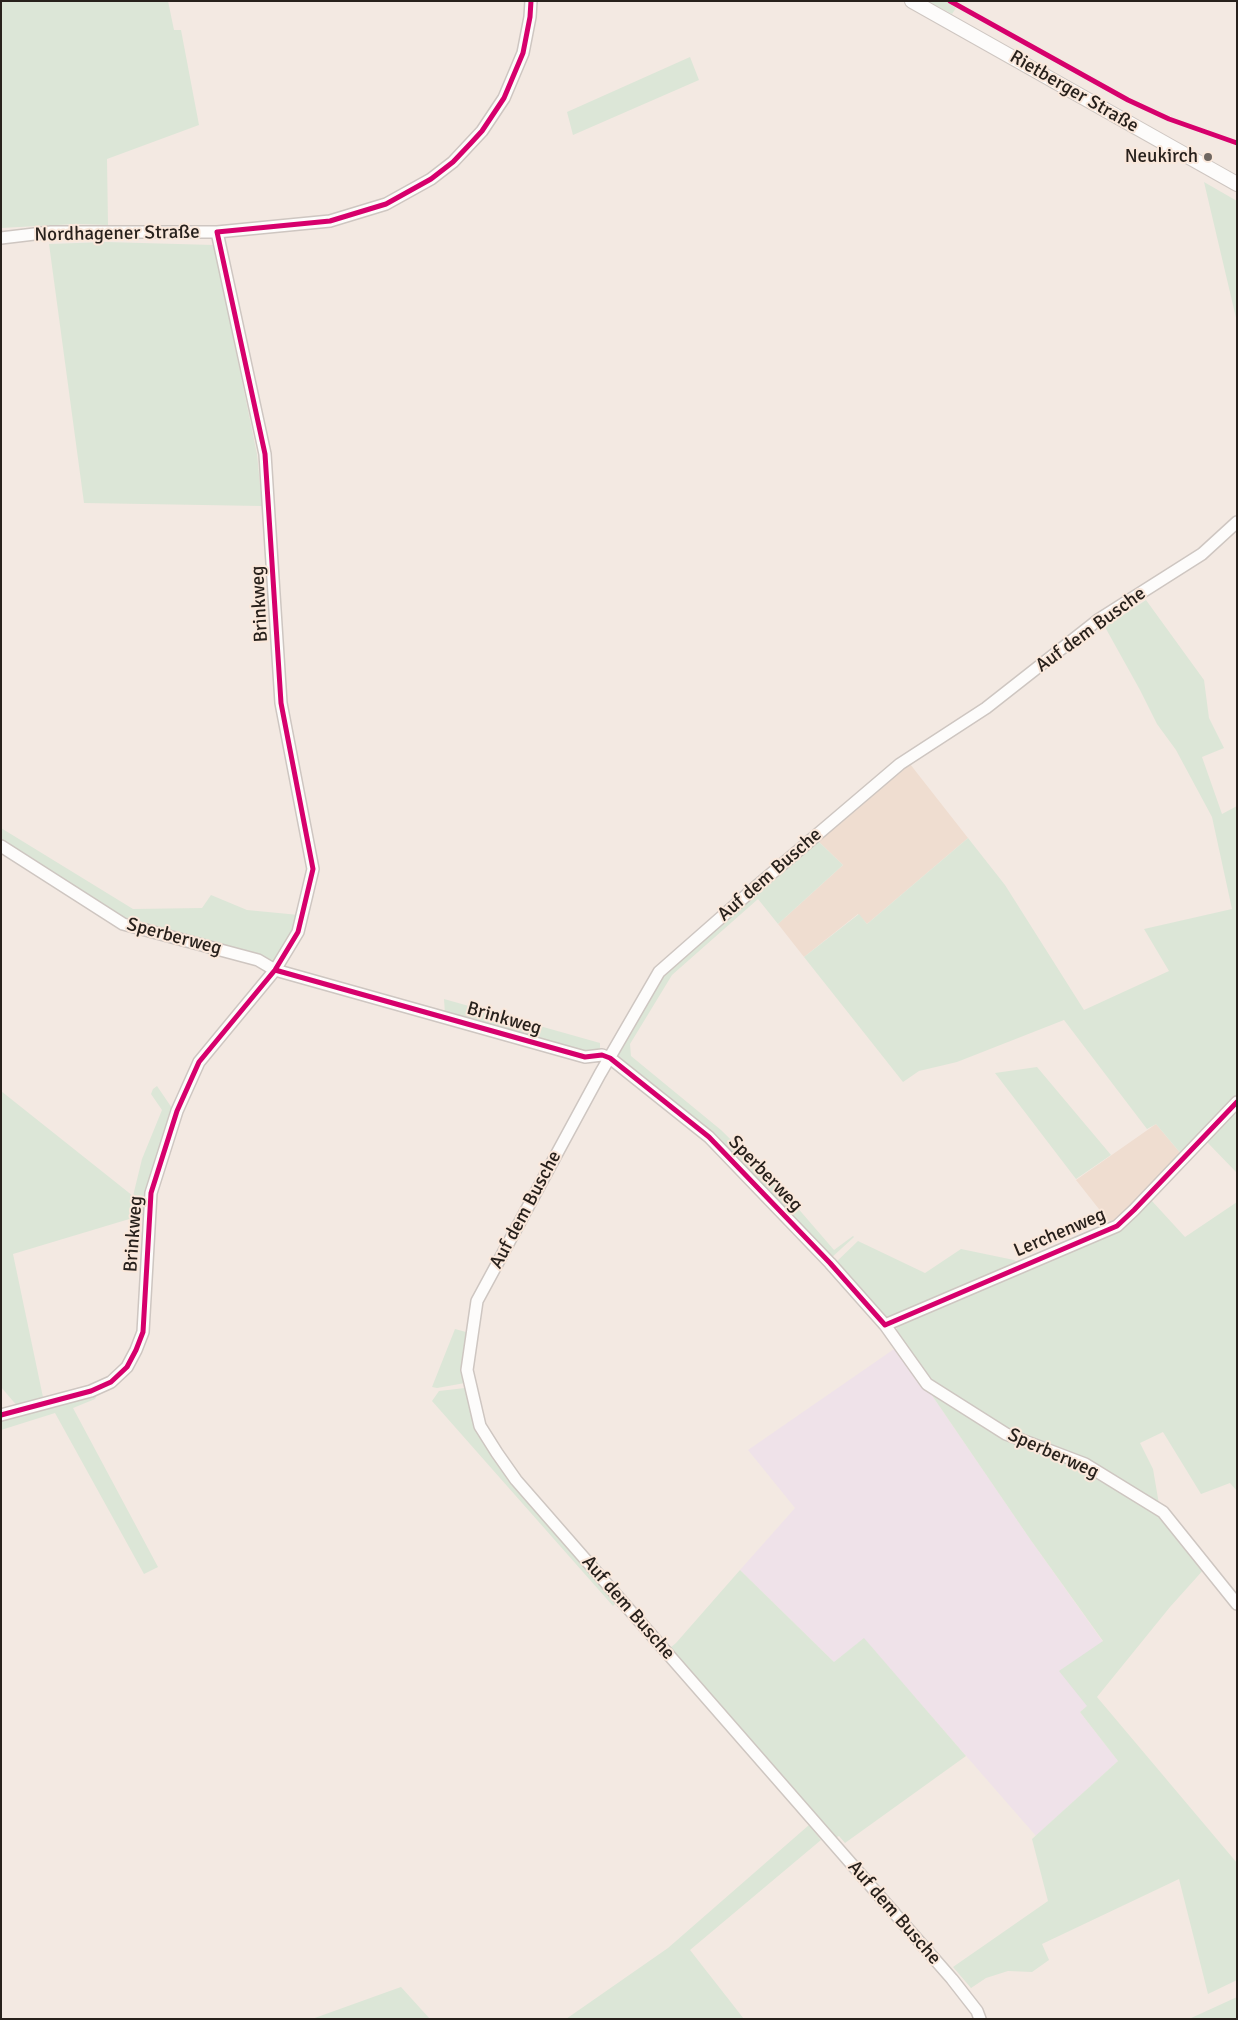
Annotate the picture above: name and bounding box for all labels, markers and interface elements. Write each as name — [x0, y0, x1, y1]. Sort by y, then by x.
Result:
street label: Rietberger Straße — [1006, 46, 1142, 138]
place label: Neukirch — [1125, 146, 1198, 168]
marker: Neukirch — [1202, 151, 1214, 163]
street label: Nordhagener Straße — [34, 221, 200, 247]
street label: Brinkweg — [247, 565, 273, 643]
street label: Auf dem Busche — [1032, 582, 1150, 678]
street label: Auf dem Busche — [713, 824, 827, 926]
street label: Sperberweg — [124, 913, 224, 961]
street label: Brinkweg — [464, 997, 544, 1041]
street label: Sperberweg — [723, 1131, 807, 1217]
street label: Auf dem Busche — [485, 1147, 567, 1273]
street label: Brinkweg — [120, 1195, 148, 1273]
street label: Lerchenweg — [1011, 1203, 1109, 1263]
street label: Sperberweg — [1004, 1424, 1102, 1484]
street label: Auf dem Busche — [577, 1551, 679, 1665]
street label: Auf dem Busche — [843, 1856, 945, 1970]

